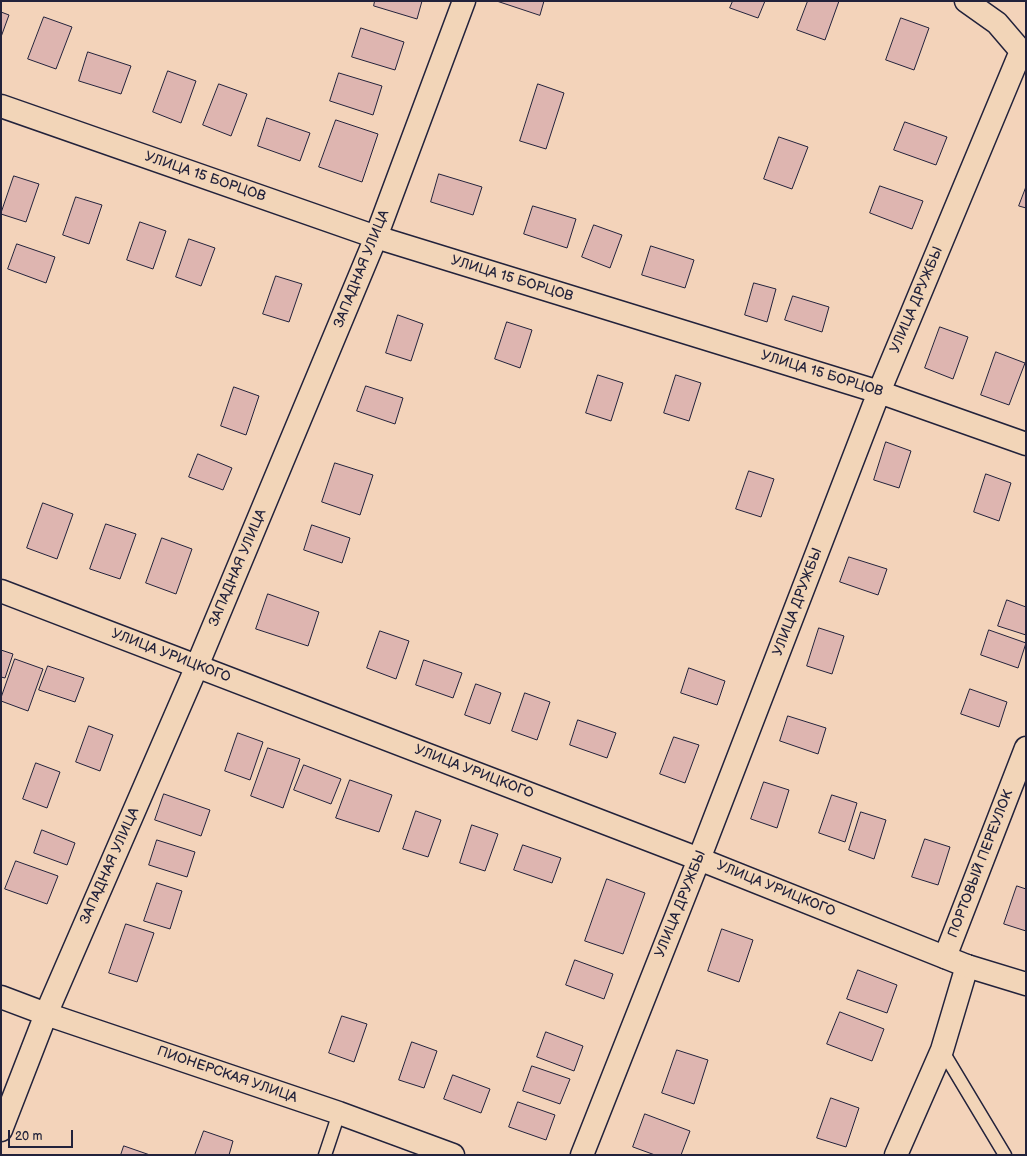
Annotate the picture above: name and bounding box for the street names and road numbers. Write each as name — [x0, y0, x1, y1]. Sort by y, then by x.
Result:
street label: УЛИЦА 15 БОРЦОВ — [142, 148, 268, 206]
street label: ЗАПАДНАЯ УЛИЦА — [331, 208, 393, 330]
street label: УЛИЦА ДРУЖБЫ — [887, 244, 947, 356]
street label: УЛИЦА 15 БОРЦОВ — [449, 252, 575, 306]
street label: УЛИЦА 15 БОРЦОВ — [759, 347, 885, 401]
street label: ЗАПАДНАЯ УЛИЦА — [206, 507, 270, 629]
street label: УЛИЦА ДРУЖБЫ — [770, 546, 826, 658]
street label: УЛИЦА УРИЦКОГО — [109, 626, 233, 686]
street label: УЛИЦА УРИЦКОГО — [412, 742, 536, 802]
street label: ПОРТОВЫЙ ПЕРЕУЛОК — [945, 788, 1017, 940]
street label: ЗАПАДНАЯ УЛИЦА — [77, 805, 143, 927]
street label: УЛИЦА ДРУЖБЫ — [652, 848, 710, 960]
street label: УЛИЦА УРИЦКОГО — [714, 858, 838, 920]
street label: ПИОНЕРСКАЯ УЛИЦА — [155, 1043, 299, 1107]

